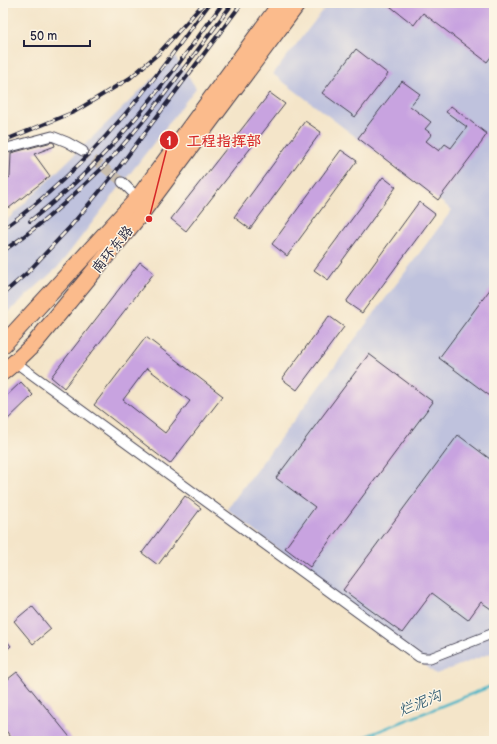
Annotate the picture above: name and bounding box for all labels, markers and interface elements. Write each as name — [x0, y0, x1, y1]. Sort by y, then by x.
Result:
scale bar — [24, 22, 90, 48]
text: 50 m — [30, 29, 57, 44]
callout: 工程指挥部 — [159, 127, 270, 154]
text: 工程指挥部 — [186, 132, 262, 151]
text: 1 — [166, 134, 172, 149]
street label: 南环东路 — [88, 222, 137, 276]
water label: 烂泥沟 — [396, 685, 446, 721]

